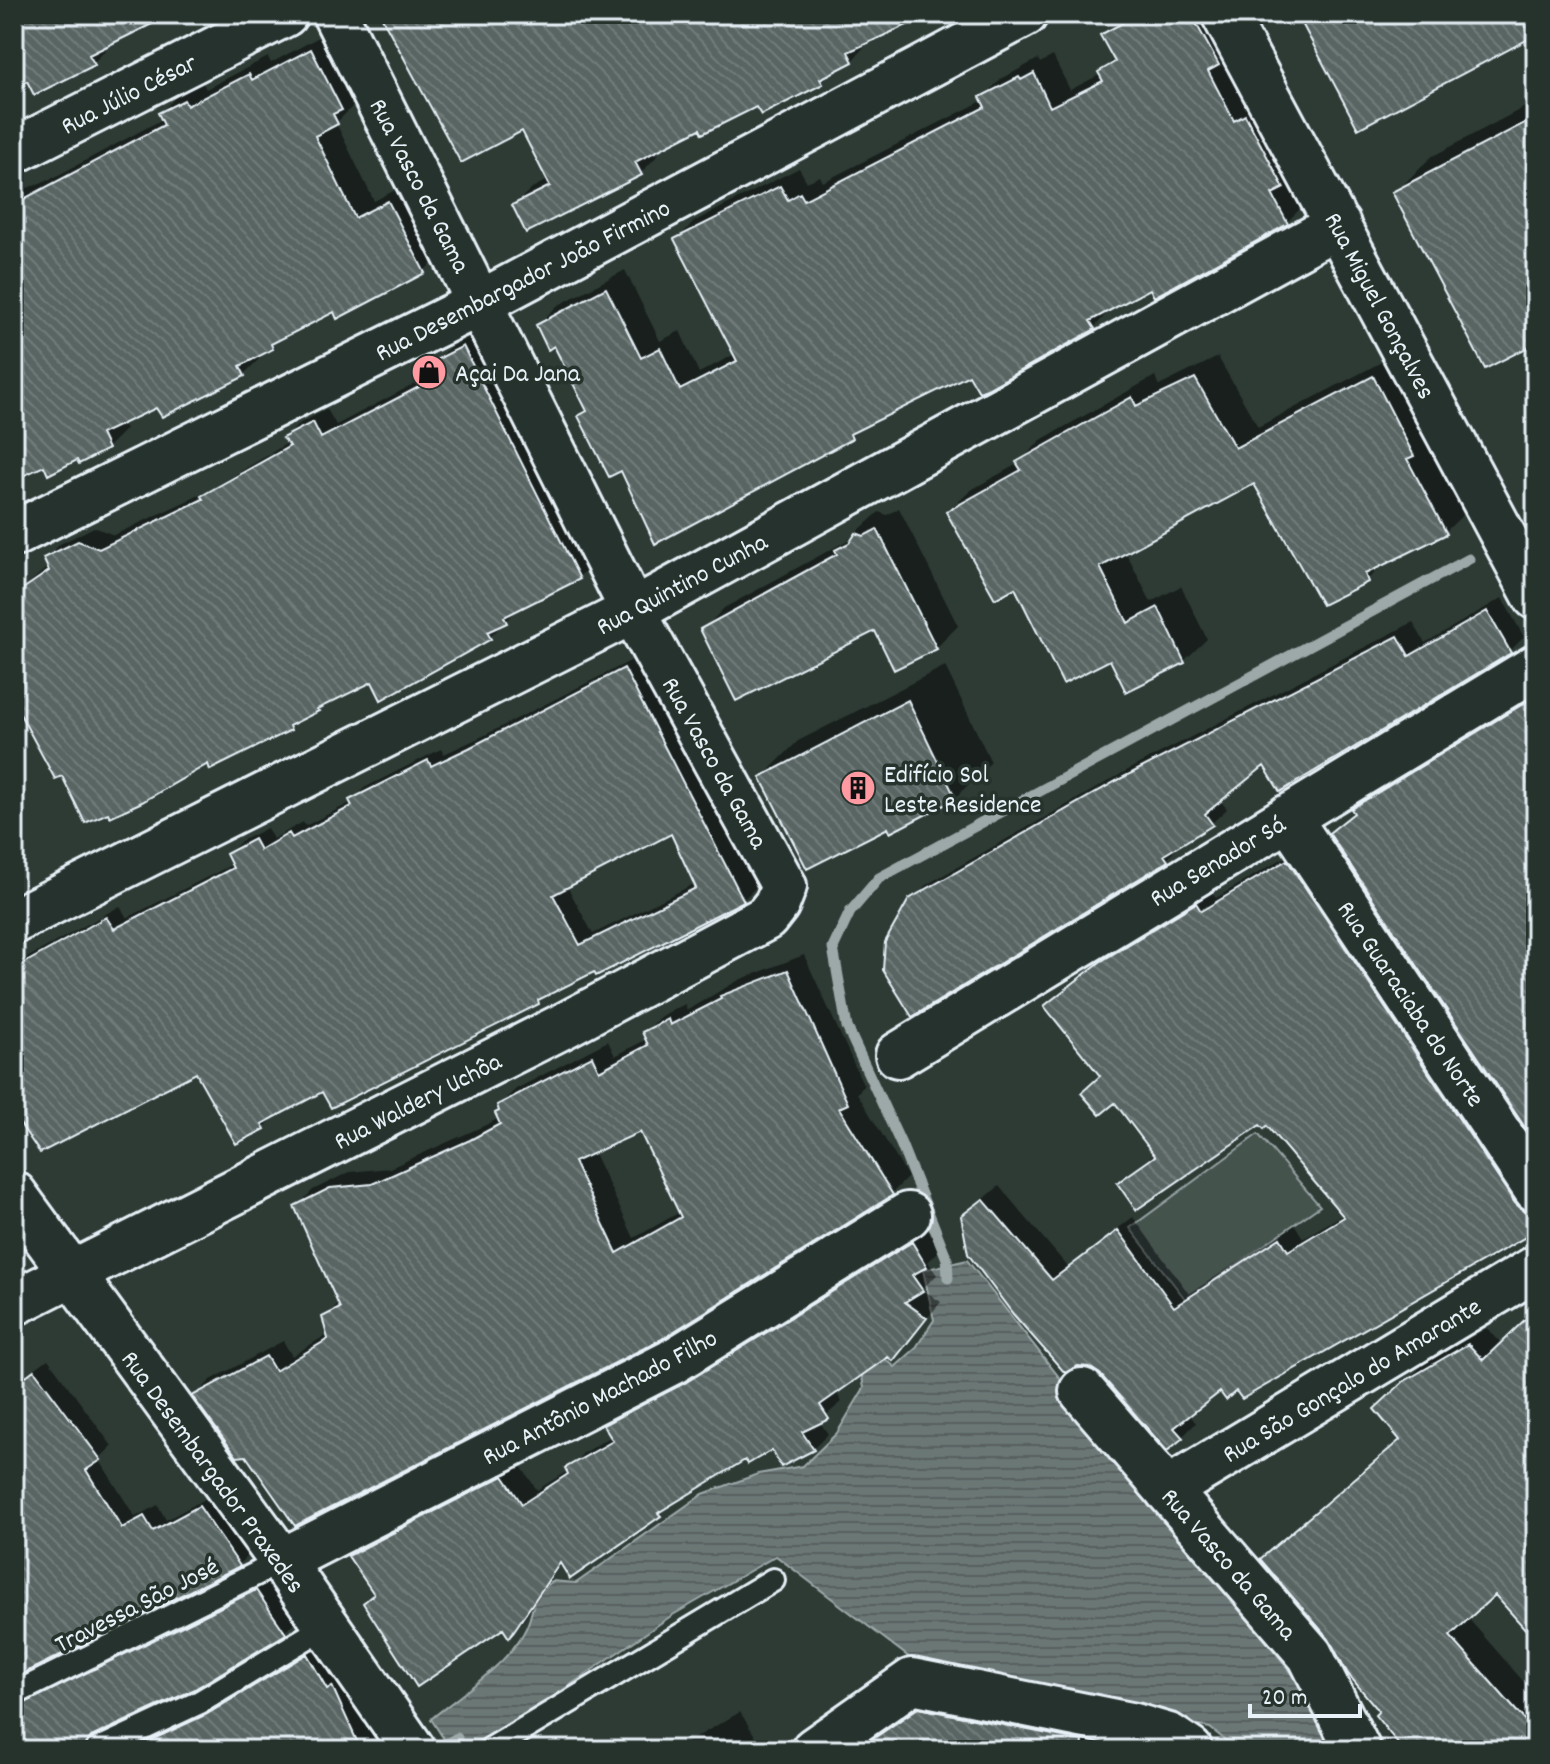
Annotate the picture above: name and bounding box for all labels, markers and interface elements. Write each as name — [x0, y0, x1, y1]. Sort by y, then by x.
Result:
street label: Rua Júlio César — [55, 46, 204, 146]
street label: Rua Vasco da Gama — [358, 93, 478, 281]
street label: Rua Desembargador João Firmino — [370, 191, 678, 373]
street label: Rua Miguel Gonçalves — [1313, 207, 1443, 407]
shop icon: Açai Da Jana — [410, 353, 448, 391]
place label: Açai Da Jana — [455, 357, 581, 394]
street label: Rua Quintino Cunha — [590, 525, 776, 647]
street label: Rua Vasco da Gama — [650, 671, 776, 857]
place label: Edifício Sol Leste Residence — [884, 758, 1041, 825]
building icon: Edifício Sol Leste Residence — [839, 769, 877, 807]
street label: Rua Senador Sá — [1144, 808, 1294, 918]
street label: Rua Guaraciaba do Norte — [1326, 894, 1492, 1116]
street label: Rua Waldery Uchôa — [328, 1045, 510, 1161]
street label: Rua São Gonçalo do Amarante — [1216, 1290, 1489, 1474]
street label: Rua Antônio Machado Filho — [477, 1321, 725, 1477]
street label: Rua Desembargador Praxedes — [110, 1344, 312, 1602]
street label: Rua Vasco da Gama — [1151, 1481, 1305, 1650]
street label: Travessa São José — [49, 1550, 226, 1664]
scale bar — [1250, 1668, 1360, 1718]
text: 20 m — [1262, 1682, 1308, 1716]

